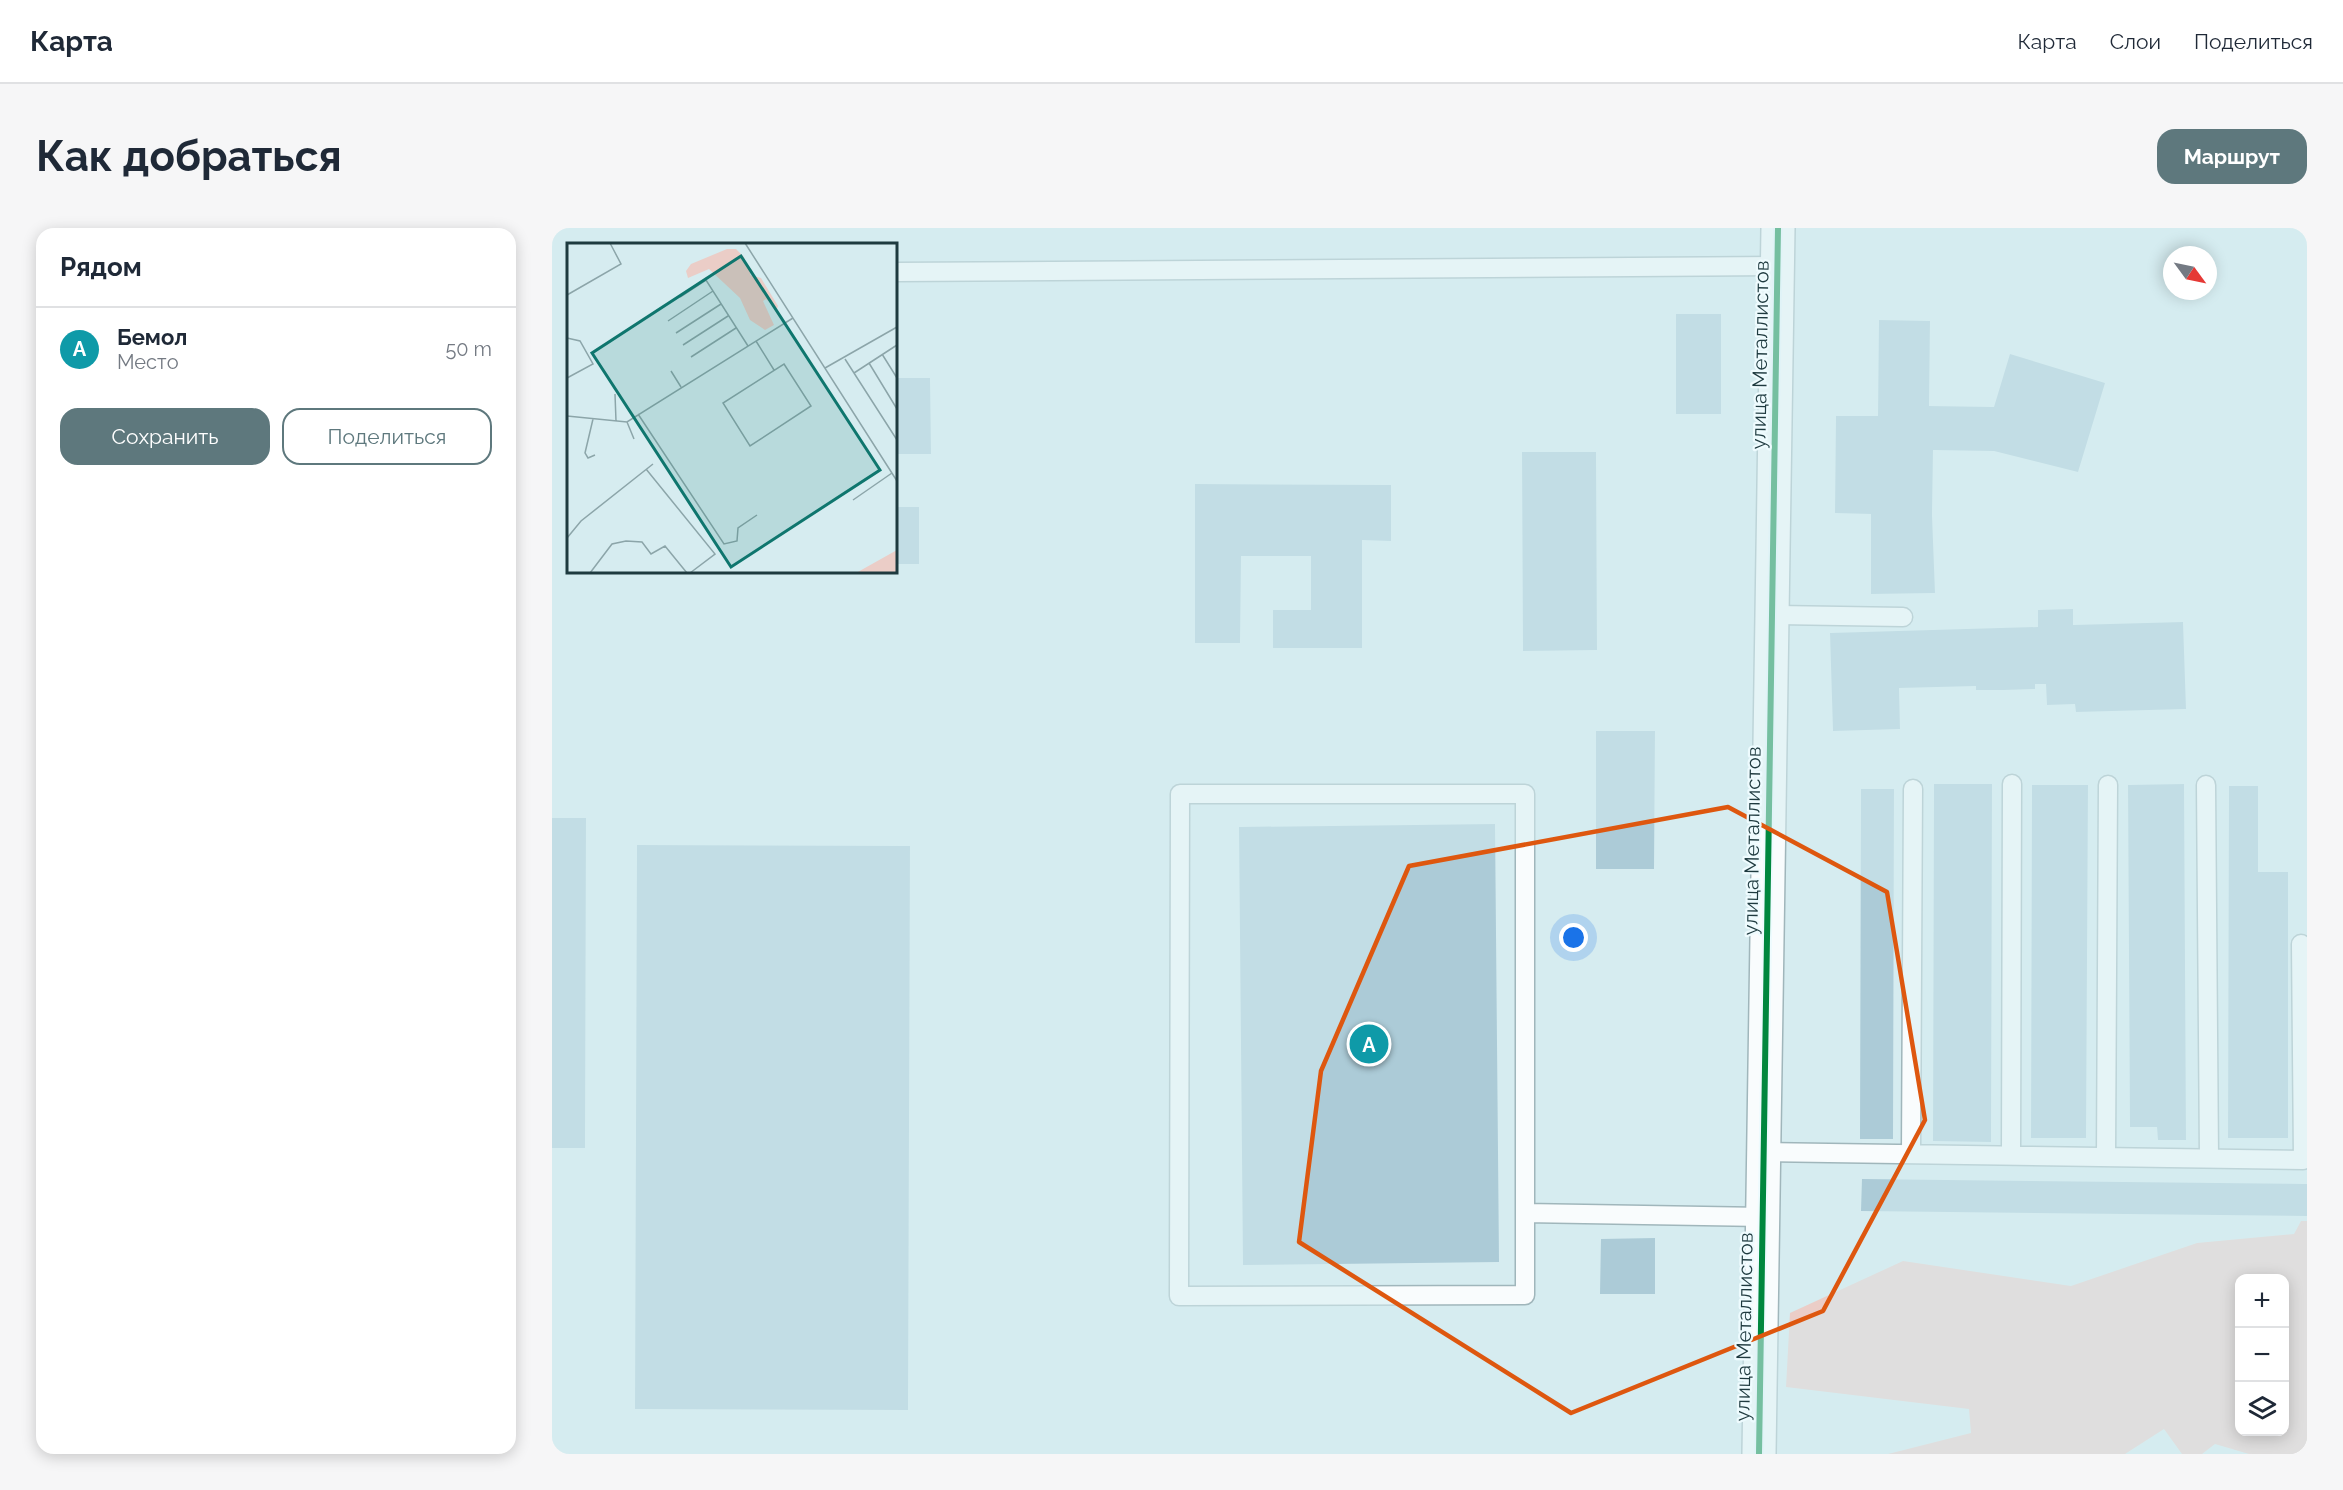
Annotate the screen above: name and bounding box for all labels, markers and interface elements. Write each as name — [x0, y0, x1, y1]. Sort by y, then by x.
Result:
text: Карта — [30, 25, 113, 58]
text: Карта — [2018, 29, 2077, 54]
text: Слои — [2110, 29, 2161, 54]
text: Поделиться — [2194, 29, 2313, 54]
button: Маршрут — [2157, 129, 2307, 184]
text: Как добраться — [36, 132, 342, 181]
inset map — [567, 243, 897, 573]
north arrow — [2163, 246, 2217, 300]
text: Рядом — [60, 252, 142, 282]
street label: улица Металлистов — [1746, 260, 1774, 450]
text: Бемол — [117, 324, 187, 350]
text: A — [73, 337, 86, 361]
text: 50 m — [445, 337, 492, 361]
text: Место — [117, 350, 179, 374]
button: Сохранить — [60, 408, 270, 465]
button: Поделиться — [282, 408, 492, 465]
street label: улица Металлистов — [1738, 746, 1766, 936]
your location — [1559, 923, 1588, 952]
pin: A — [1350, 1022, 1388, 1066]
street label: улица Металлистов — [1730, 1232, 1758, 1422]
map controls — [2235, 1274, 2289, 1436]
button: + — [2235, 1274, 2289, 1328]
button: − — [2235, 1328, 2289, 1382]
button: layers — [2235, 1382, 2289, 1436]

